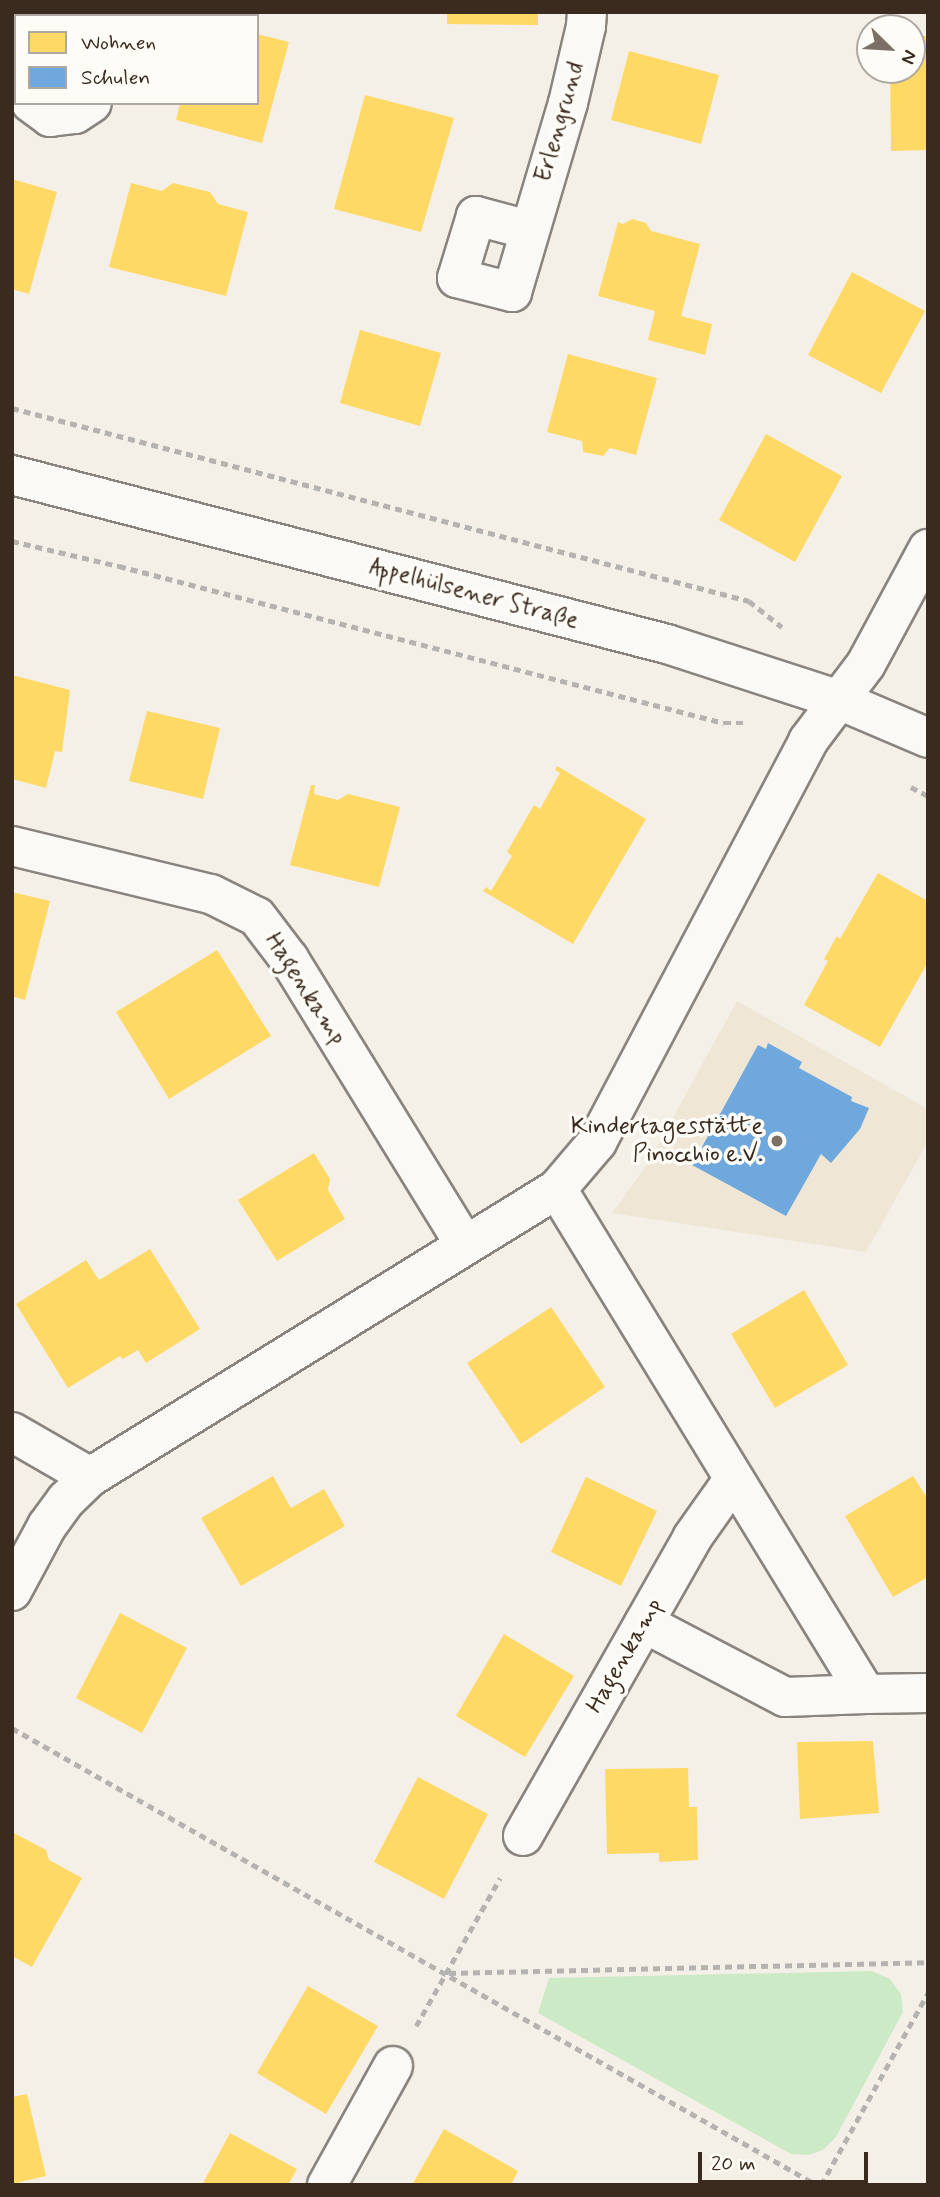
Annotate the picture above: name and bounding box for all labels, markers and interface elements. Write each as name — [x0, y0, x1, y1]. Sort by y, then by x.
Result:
legend — [14, 14, 259, 105]
north arrow — [856, 14, 926, 84]
text: Wohnen — [81, 29, 156, 57]
text: N — [895, 46, 923, 68]
street label: Erlengrund — [529, 59, 591, 185]
text: Schulen — [81, 64, 150, 92]
street label: Appelhülsener Straße — [367, 552, 581, 636]
street label: Hagenkamp — [258, 928, 352, 1050]
place label: Kindertagesstätte Pinocchio e.V. — [571, 1113, 763, 1169]
marker: Kindertagesstätte Pinocchio e.V. — [769, 1133, 785, 1149]
street label: Hagenkamp — [581, 1593, 669, 1719]
scale bar — [702, 2138, 872, 2182]
text: 20 m — [711, 2150, 756, 2178]

